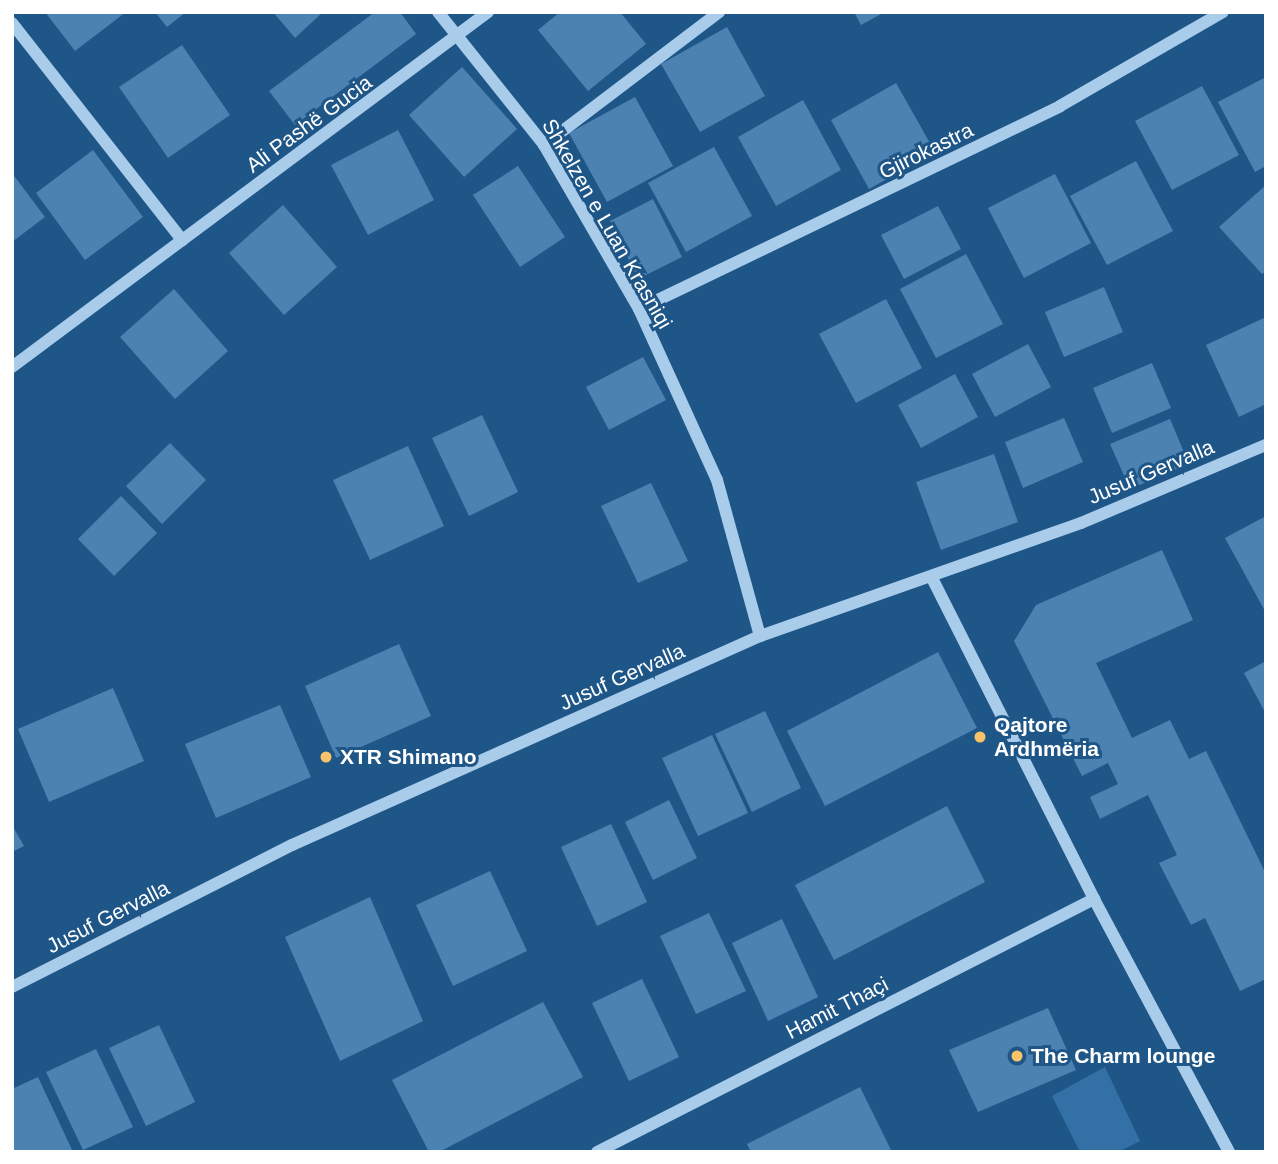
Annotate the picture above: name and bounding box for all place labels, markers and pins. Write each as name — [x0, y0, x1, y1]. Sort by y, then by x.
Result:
place label: Qajtore Ardhmëria — [994, 712, 1099, 762]
marker: Qajtore Ardhmëria — [972, 729, 988, 745]
place label: XTR Shimano — [340, 744, 477, 770]
marker: XTR Shimano — [318, 749, 334, 765]
place label: The Charm lounge — [1031, 1043, 1215, 1069]
marker: The Charm lounge — [1009, 1048, 1025, 1064]

